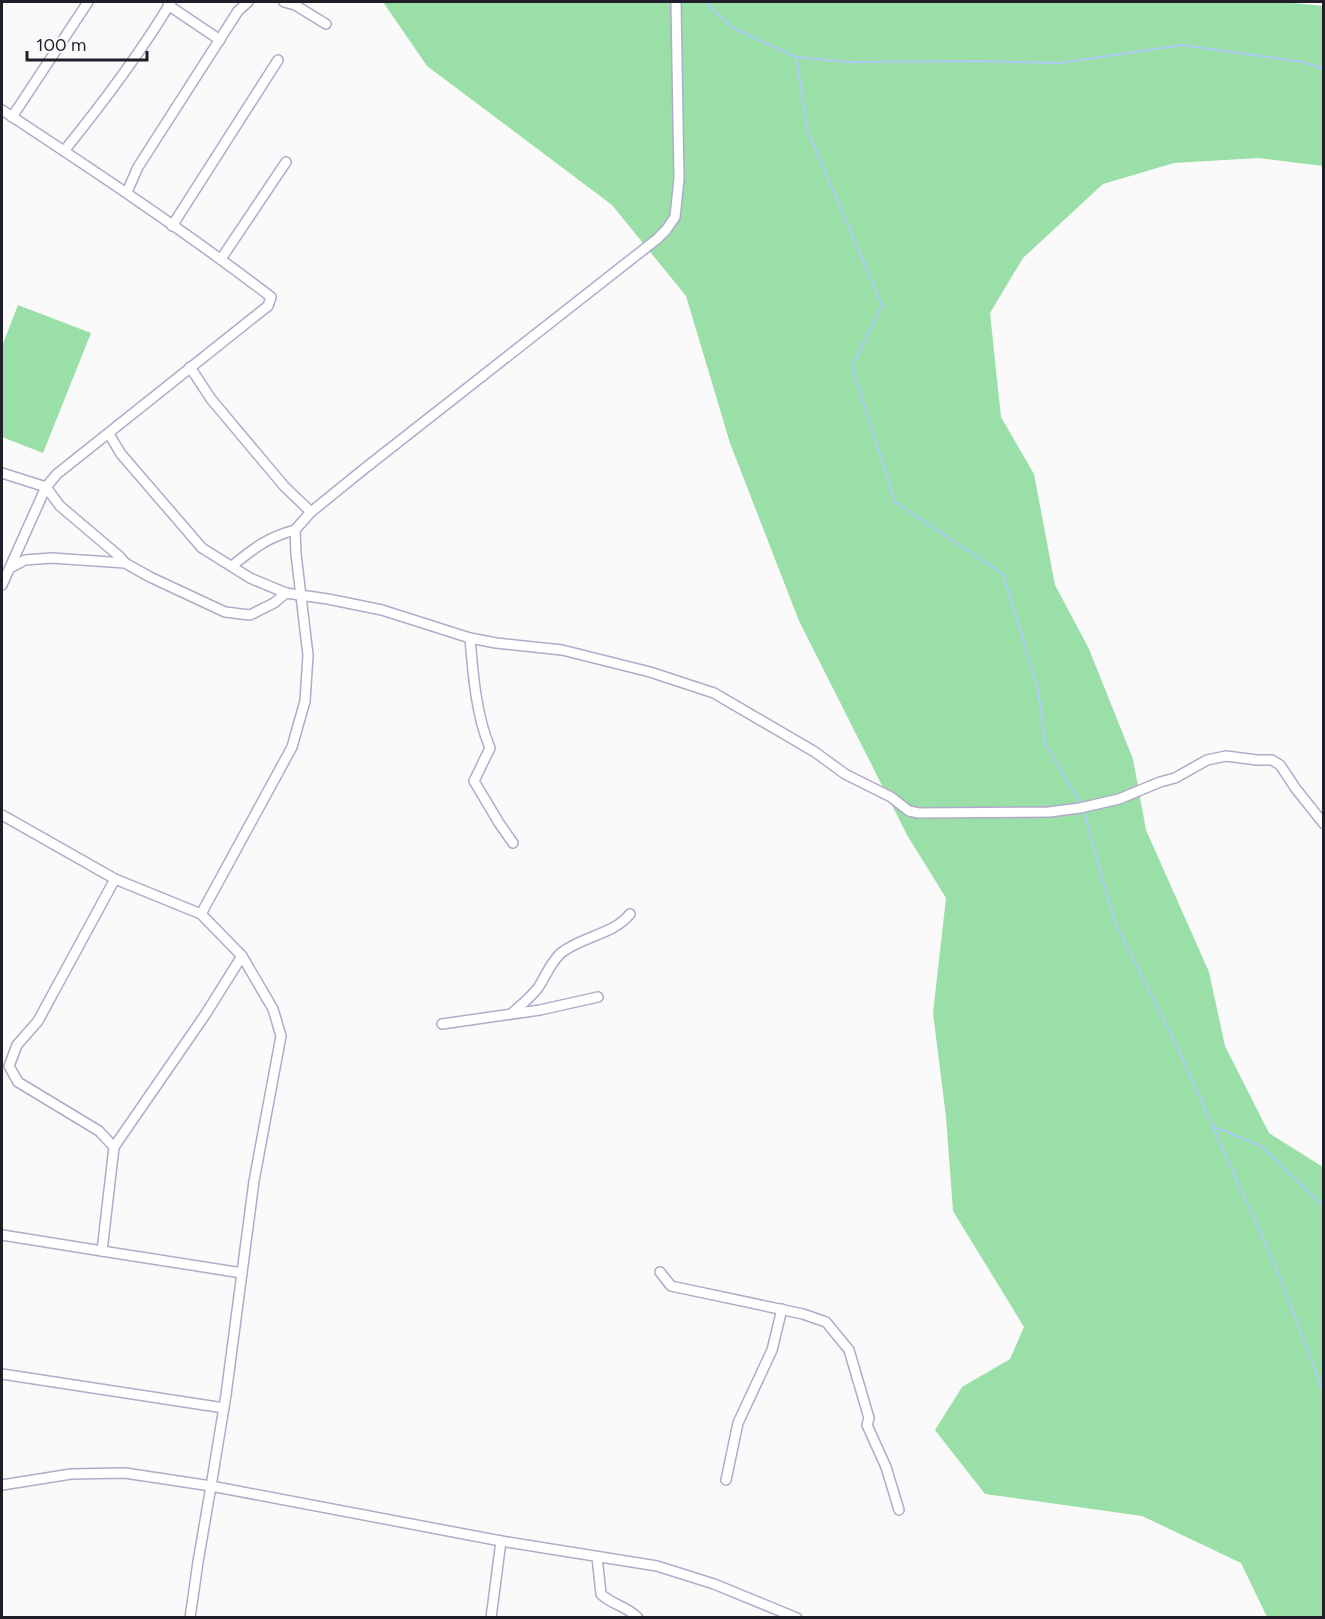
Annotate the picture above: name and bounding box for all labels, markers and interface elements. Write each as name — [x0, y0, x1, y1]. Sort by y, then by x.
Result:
scale bar — [27, 24, 147, 62]
text: 100 m — [36, 34, 86, 56]

